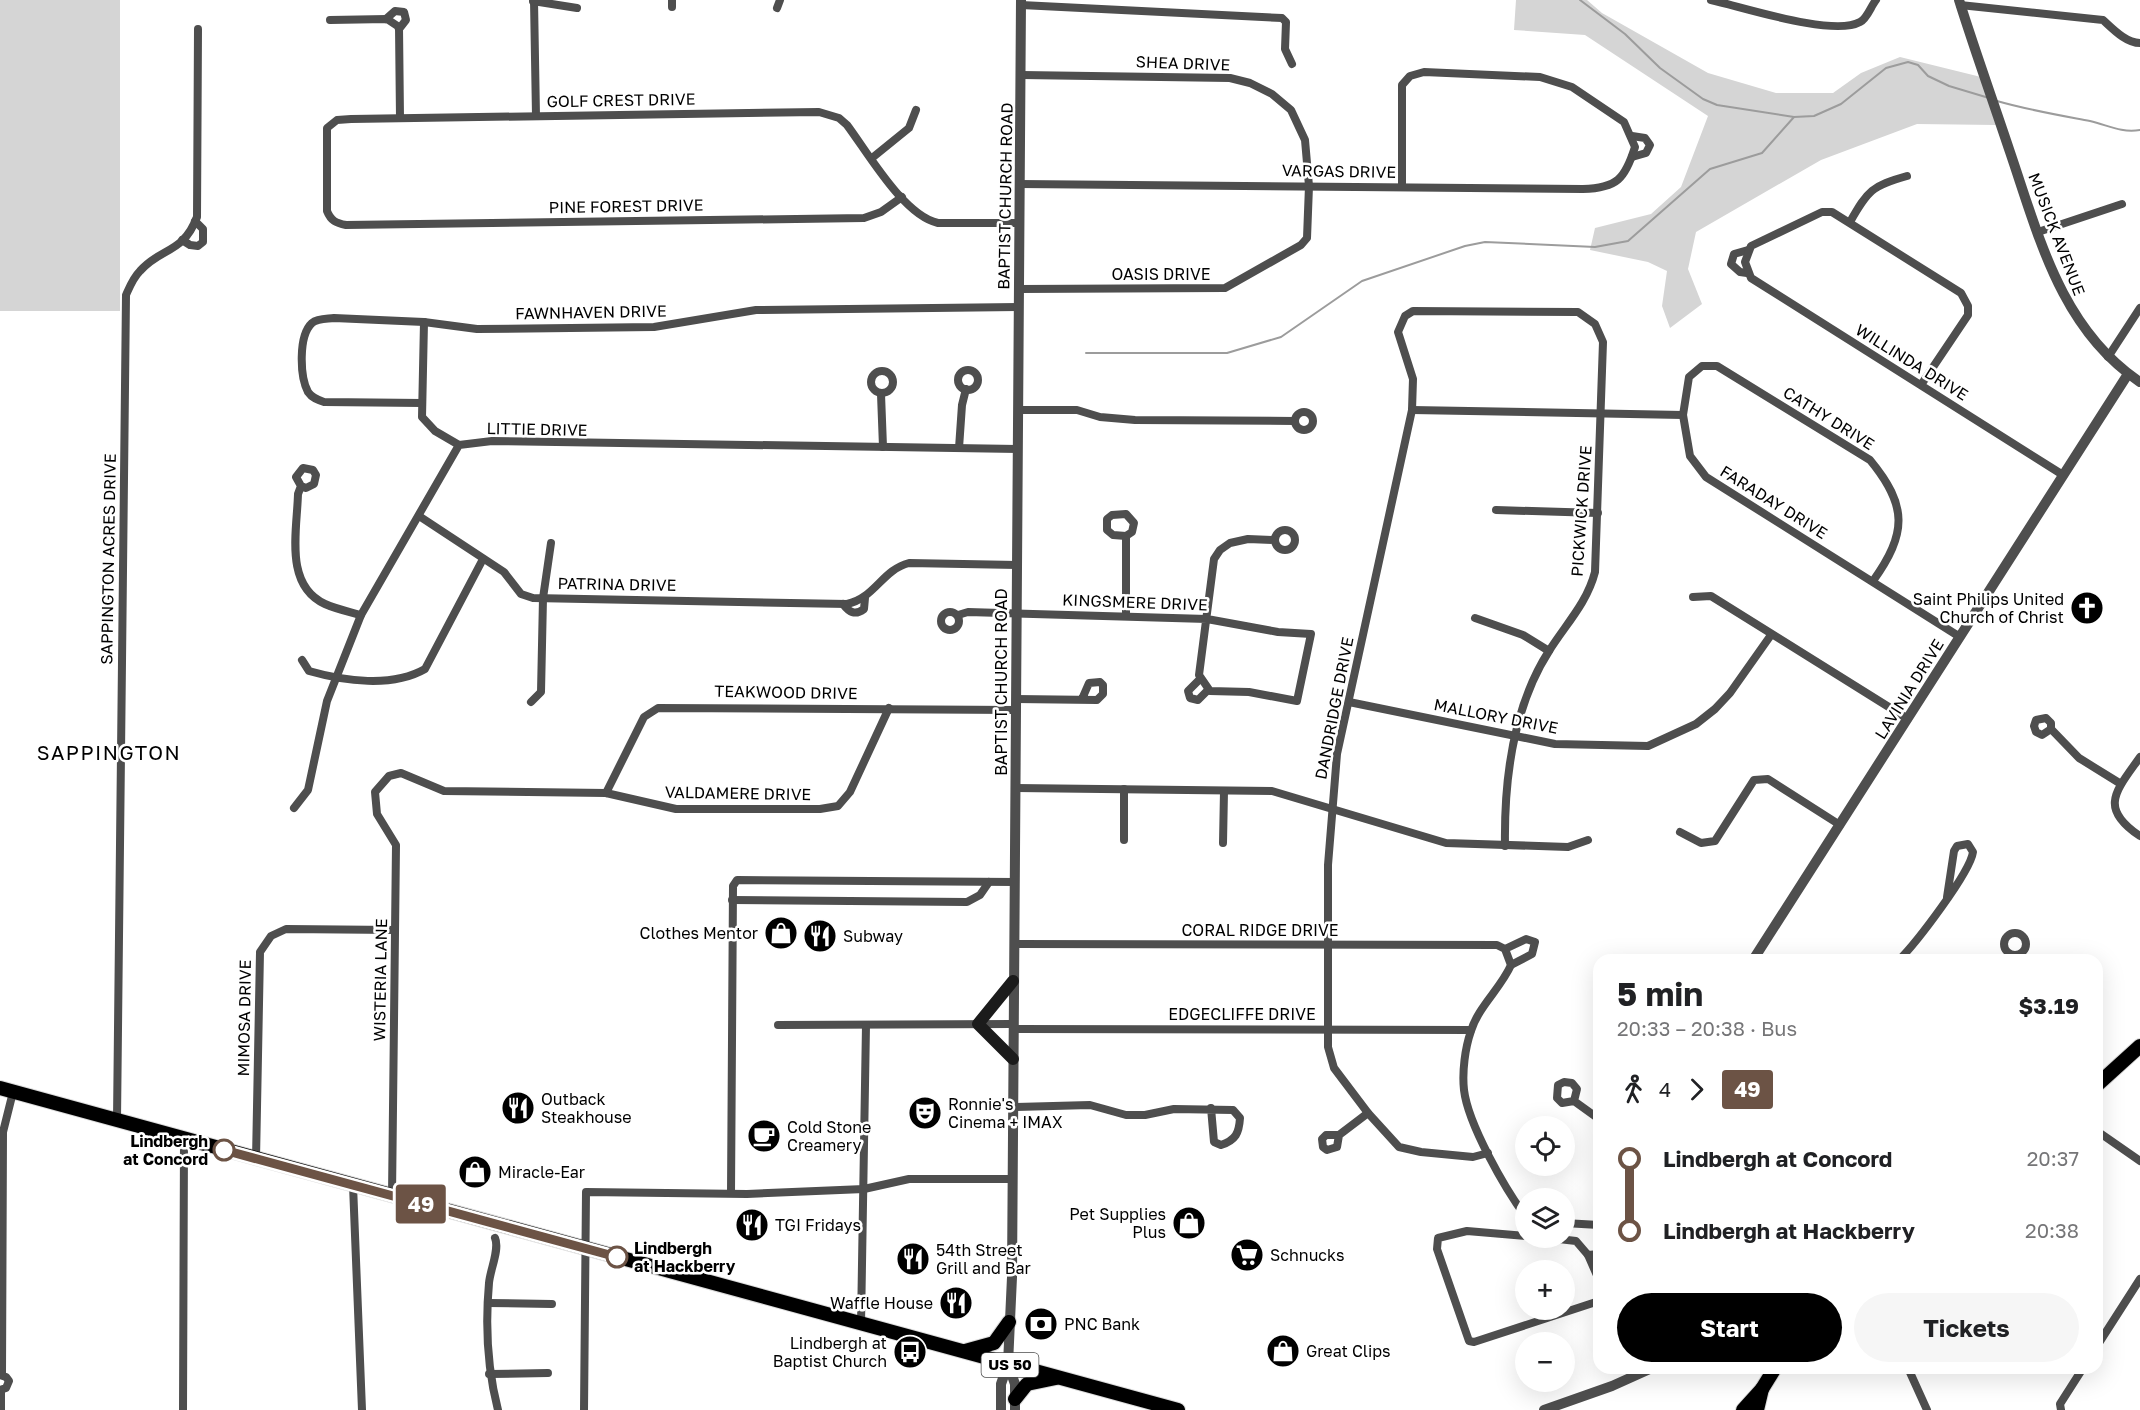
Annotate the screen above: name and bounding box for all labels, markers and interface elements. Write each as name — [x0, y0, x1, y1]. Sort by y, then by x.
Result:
street label: SHEA DRIVE — [1135, 51, 1231, 75]
street label: GOLF CREST DRIVE — [546, 89, 696, 111]
street label: BAPTIST CHURCH ROAD — [993, 102, 1017, 290]
street label: VARGAS DRIVE — [1282, 160, 1396, 182]
street label: MUSICK AVENUE — [2024, 170, 2090, 298]
street label: PINE FOREST DRIVE — [548, 195, 704, 217]
street label: OASIS DRIVE — [1111, 264, 1211, 284]
street label: FAWNHAVEN DRIVE — [515, 301, 667, 323]
street label: WILLINDA DRIVE — [1852, 319, 1972, 405]
street label: CATHY DRIVE — [1780, 382, 1878, 454]
street label: LITTIE DRIVE — [486, 418, 588, 440]
street label: PICKWICK DRIVE — [1566, 445, 1596, 577]
street label: SAPPINGTON ACRES DRIVE — [96, 453, 120, 665]
street label: FARADAY DRIVE — [1717, 461, 1831, 543]
street label: PATRINA DRIVE — [557, 573, 677, 595]
street label: BAPTIST CHURCH ROAD — [991, 588, 1011, 776]
street label: KINGSMERE DRIVE — [1062, 589, 1208, 615]
place label: Saint Philips United Church of Christ — [1913, 589, 2064, 627]
church icon: Saint Philips United Church of Christ — [2069, 590, 2105, 626]
street label: DANDRIDGE DRIVE — [1310, 635, 1358, 781]
street label: LAVINIA DRIVE — [1870, 635, 1948, 743]
street label: TEAKWOOD DRIVE — [714, 681, 858, 703]
street label: MALLORY DRIVE — [1432, 694, 1560, 738]
district label: SAPPINGTON — [37, 740, 181, 764]
street label: VALDAMERE DRIVE — [665, 782, 811, 804]
shop icon: Clothes Mentor — [763, 915, 799, 951]
street label: WISTERIA LANE — [369, 918, 391, 1042]
restaurant icon: Subway — [802, 918, 838, 954]
street label: CORAL RIDGE DRIVE — [1181, 920, 1339, 940]
place label: Clothes Mentor — [640, 923, 758, 943]
place label: Subway — [843, 926, 903, 946]
street label: MIMOSA DRIVE — [233, 959, 255, 1077]
text: 5 min — [1617, 974, 1703, 1013]
text: $3.19 — [2018, 992, 2079, 1019]
street label: EDGECLIFFE DRIVE — [1168, 1004, 1316, 1024]
text: 20:33 – 20:38 · Bus — [1617, 1016, 1797, 1040]
icon: walk — [1617, 1073, 1650, 1106]
icon: forward — [1680, 1073, 1713, 1106]
text: 49 — [1734, 1076, 1761, 1102]
text: 4 — [1659, 1077, 1671, 1101]
place label: Outback Steakhouse — [541, 1089, 632, 1127]
restaurant icon: Outback Steakhouse — [500, 1090, 536, 1126]
place label: Ronnie's Cinema + IMAX — [948, 1094, 1063, 1132]
theatre icon: Ronnie's Cinema + IMAX — [907, 1095, 943, 1131]
map controls — [1515, 1116, 1575, 1392]
button: locate — [1515, 1116, 1575, 1176]
place label: Cold Stone Creamery — [787, 1117, 871, 1155]
cafe icon: Cold Stone Creamery — [746, 1118, 782, 1154]
place label: Lindbergh at Concord — [123, 1131, 208, 1169]
marker: Lindbergh at Concord — [213, 1139, 235, 1161]
text: Lindbergh at Concord — [1663, 1145, 1892, 1172]
text: 20:37 — [2027, 1146, 2079, 1170]
shop icon: Miracle-Ear — [457, 1154, 493, 1190]
place label: Miracle-Ear — [498, 1162, 585, 1182]
line badge: 49 — [394, 1184, 448, 1224]
button: layers — [1515, 1188, 1575, 1248]
text: 49 — [408, 1191, 434, 1217]
place label: Pet Supplies Plus — [1069, 1204, 1166, 1242]
shop icon: Pet Supplies Plus — [1171, 1205, 1207, 1241]
restaurant icon: TGI Fridays — [734, 1207, 770, 1243]
place label: TGI Fridays — [775, 1215, 861, 1235]
text: Lindbergh at Hackberry — [1663, 1217, 1915, 1244]
text: 20:38 — [2025, 1218, 2079, 1242]
supermarket icon: Schnucks — [1229, 1237, 1265, 1273]
place label: Lindbergh at Hackberry — [634, 1238, 736, 1276]
place label: 54th Street Grill and Bar — [936, 1240, 1031, 1278]
restaurant icon: 54th Street Grill and Bar — [895, 1241, 931, 1277]
place label: Schnucks — [1270, 1245, 1345, 1265]
marker: Lindbergh at Hackberry — [606, 1246, 628, 1268]
button: + — [1515, 1260, 1575, 1320]
restaurant icon: Waffle House — [938, 1285, 974, 1321]
place label: Waffle House — [830, 1293, 933, 1313]
button: Start — [1617, 1293, 1842, 1362]
button: Tickets — [1854, 1293, 2079, 1362]
bank icon: PNC Bank — [1023, 1306, 1059, 1342]
place label: PNC Bank — [1064, 1314, 1140, 1334]
button: − — [1515, 1332, 1575, 1392]
place label: Lindbergh at Baptist Church — [773, 1333, 887, 1371]
shop icon: Great Clips — [1265, 1333, 1301, 1369]
bus stop icon: Lindbergh at Baptist Church — [892, 1334, 928, 1370]
place label: Great Clips — [1306, 1341, 1391, 1361]
road number: US 50 — [982, 1353, 1038, 1377]

